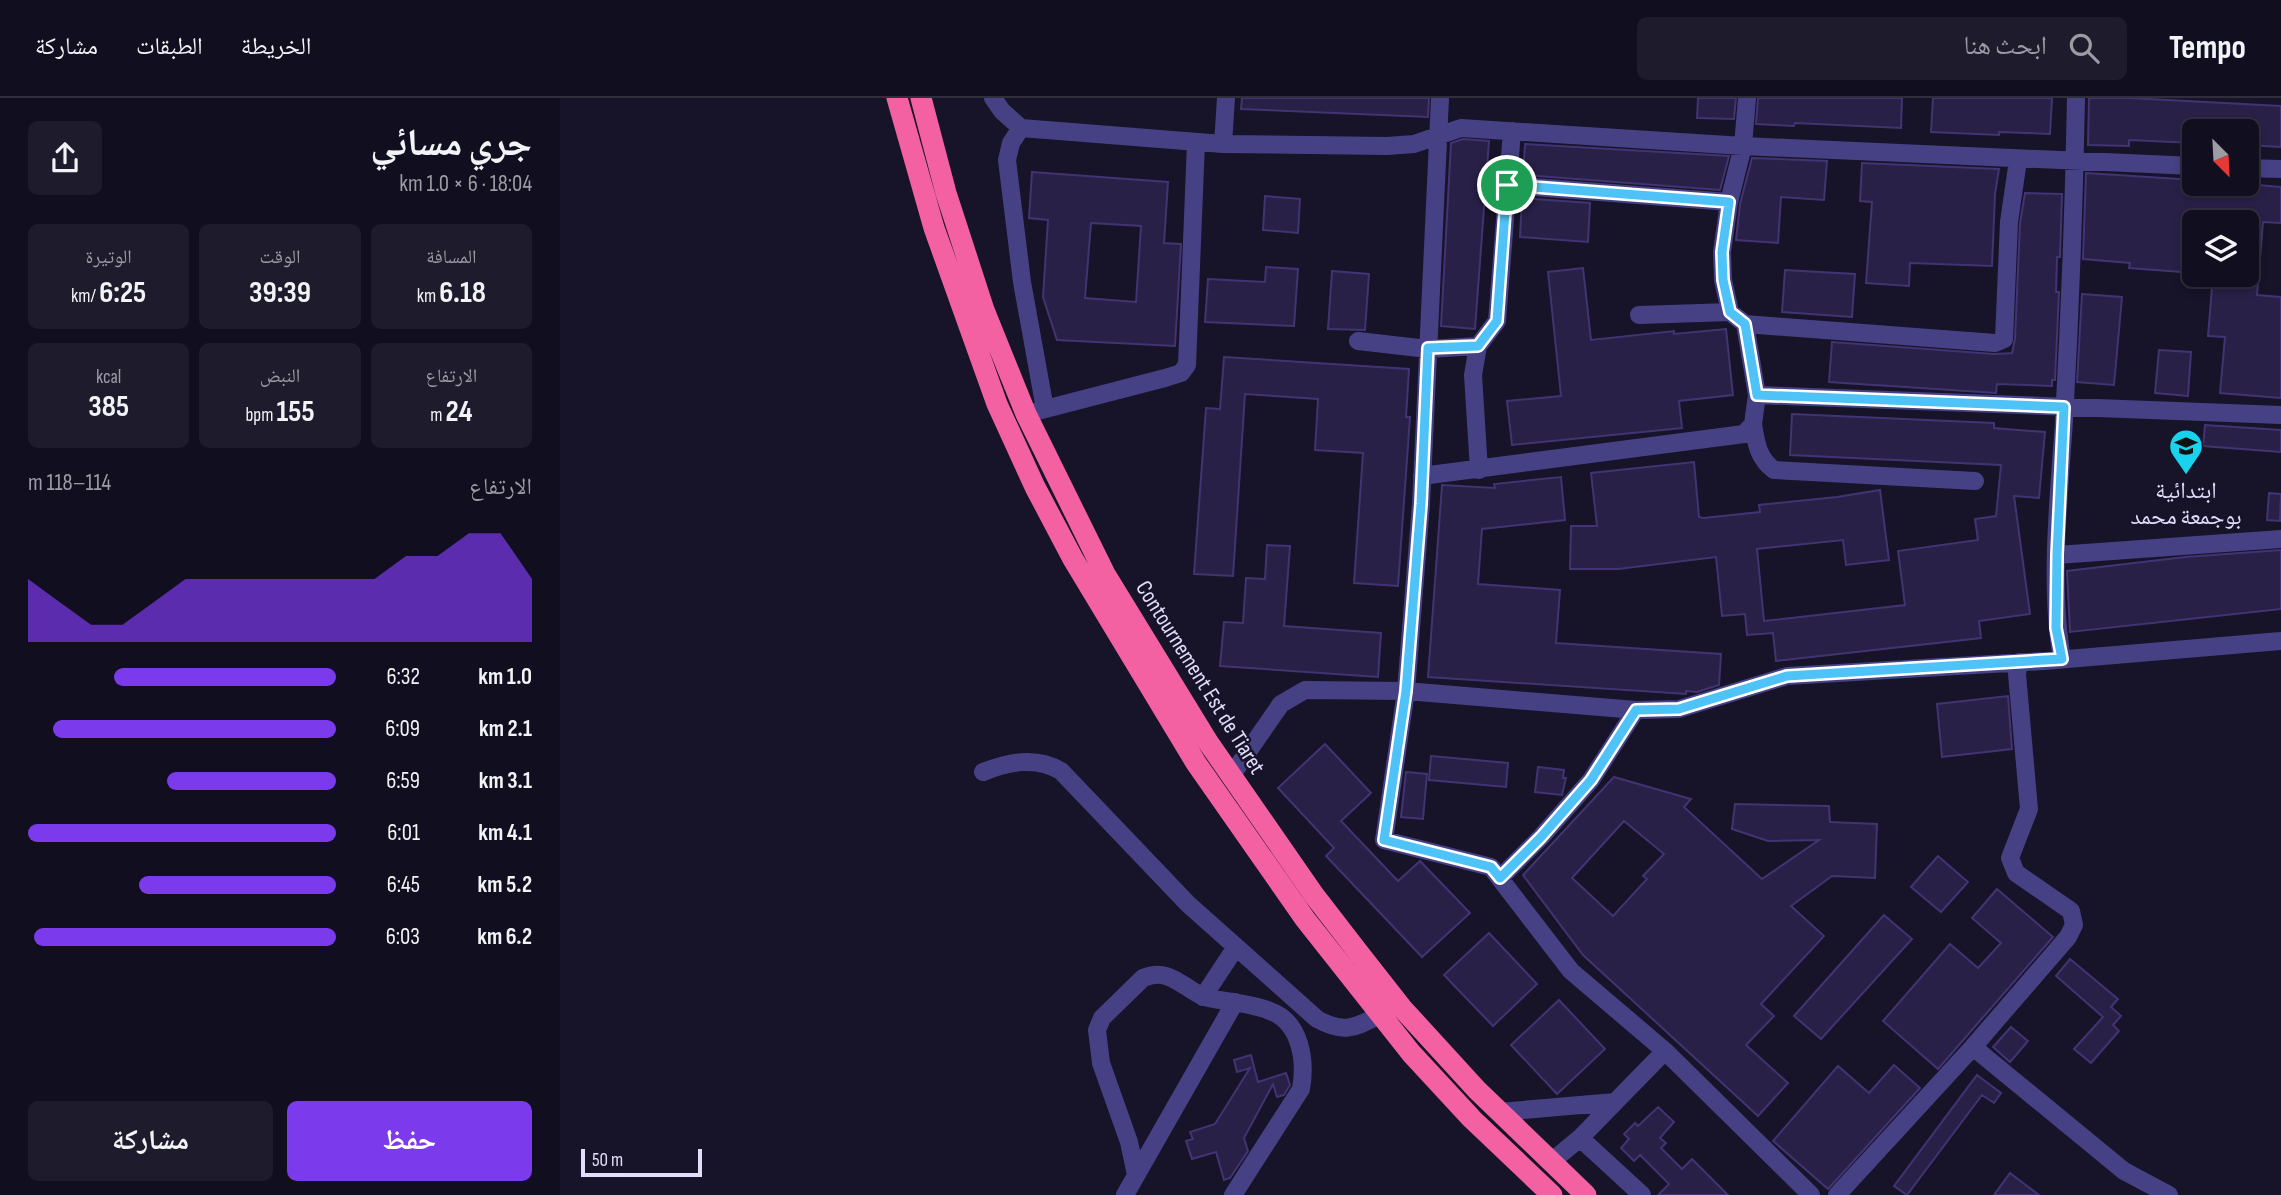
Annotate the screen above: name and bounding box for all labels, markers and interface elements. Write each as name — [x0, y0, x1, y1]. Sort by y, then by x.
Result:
search box — [1637, 17, 2127, 80]
text: Tempo — [2169, 28, 2246, 68]
icon: search — [2065, 29, 2103, 67]
text: ابحث هنا — [1964, 31, 2047, 62]
text: مشاركة — [35, 32, 98, 61]
text: الطبقات — [136, 32, 203, 61]
text: الخريطة — [241, 32, 311, 61]
north arrow — [2182, 119, 2259, 196]
map controls — [2182, 119, 2259, 287]
button: share — [28, 121, 102, 195]
text: جري مسائي — [370, 121, 532, 166]
pin — [1477, 155, 1537, 215]
icon: arrive — [1488, 166, 1526, 204]
text: 18:04 · 6 × 1.0 km — [399, 170, 532, 198]
button: layers — [2182, 210, 2259, 287]
text: الوتيرة — [86, 246, 132, 269]
text: الوقت — [260, 246, 300, 269]
text: المسافة — [426, 246, 477, 269]
text: 6:25 — [99, 275, 146, 311]
text: 39:39 — [249, 275, 311, 311]
text: 6.18 — [439, 275, 486, 311]
text: /km — [71, 285, 99, 308]
text: km — [417, 285, 439, 308]
text: النبض — [260, 365, 300, 388]
text: الارتفاع — [425, 365, 477, 388]
text: kcal — [96, 366, 121, 389]
text: 385 — [88, 389, 129, 425]
text: 155 — [276, 394, 315, 430]
text: 24 — [445, 394, 472, 430]
text: bpm — [245, 404, 276, 427]
text: m — [430, 404, 445, 427]
school or university icon: ابتدائية بوجمعة محمد — [2167, 427, 2205, 476]
text: 114–118 m — [28, 469, 111, 497]
text: الارتفاع — [469, 473, 532, 501]
place label: ابتدائية بوجمعة محمد — [2131, 477, 2242, 531]
street label: Contournement Est de Tiaret — [1129, 576, 1271, 779]
text: 6:32 — [386, 663, 420, 691]
text: 1.0 km — [478, 663, 532, 691]
text: 6:09 — [385, 715, 420, 743]
text: 2.1 km — [479, 715, 532, 743]
text: 6:59 — [386, 767, 420, 795]
text: 3.1 km — [479, 767, 532, 795]
text: 6:01 — [387, 819, 420, 847]
text: 4.1 km — [478, 819, 532, 847]
text: 6:45 — [387, 871, 420, 899]
text: 5.2 km — [478, 871, 532, 899]
text: 6:03 — [386, 923, 420, 951]
text: 6.2 km — [477, 923, 532, 951]
button: مشاركة — [28, 1101, 273, 1181]
button: حفظ — [287, 1101, 532, 1181]
scale bar — [581, 1146, 702, 1178]
text: 50 m — [592, 1149, 623, 1172]

